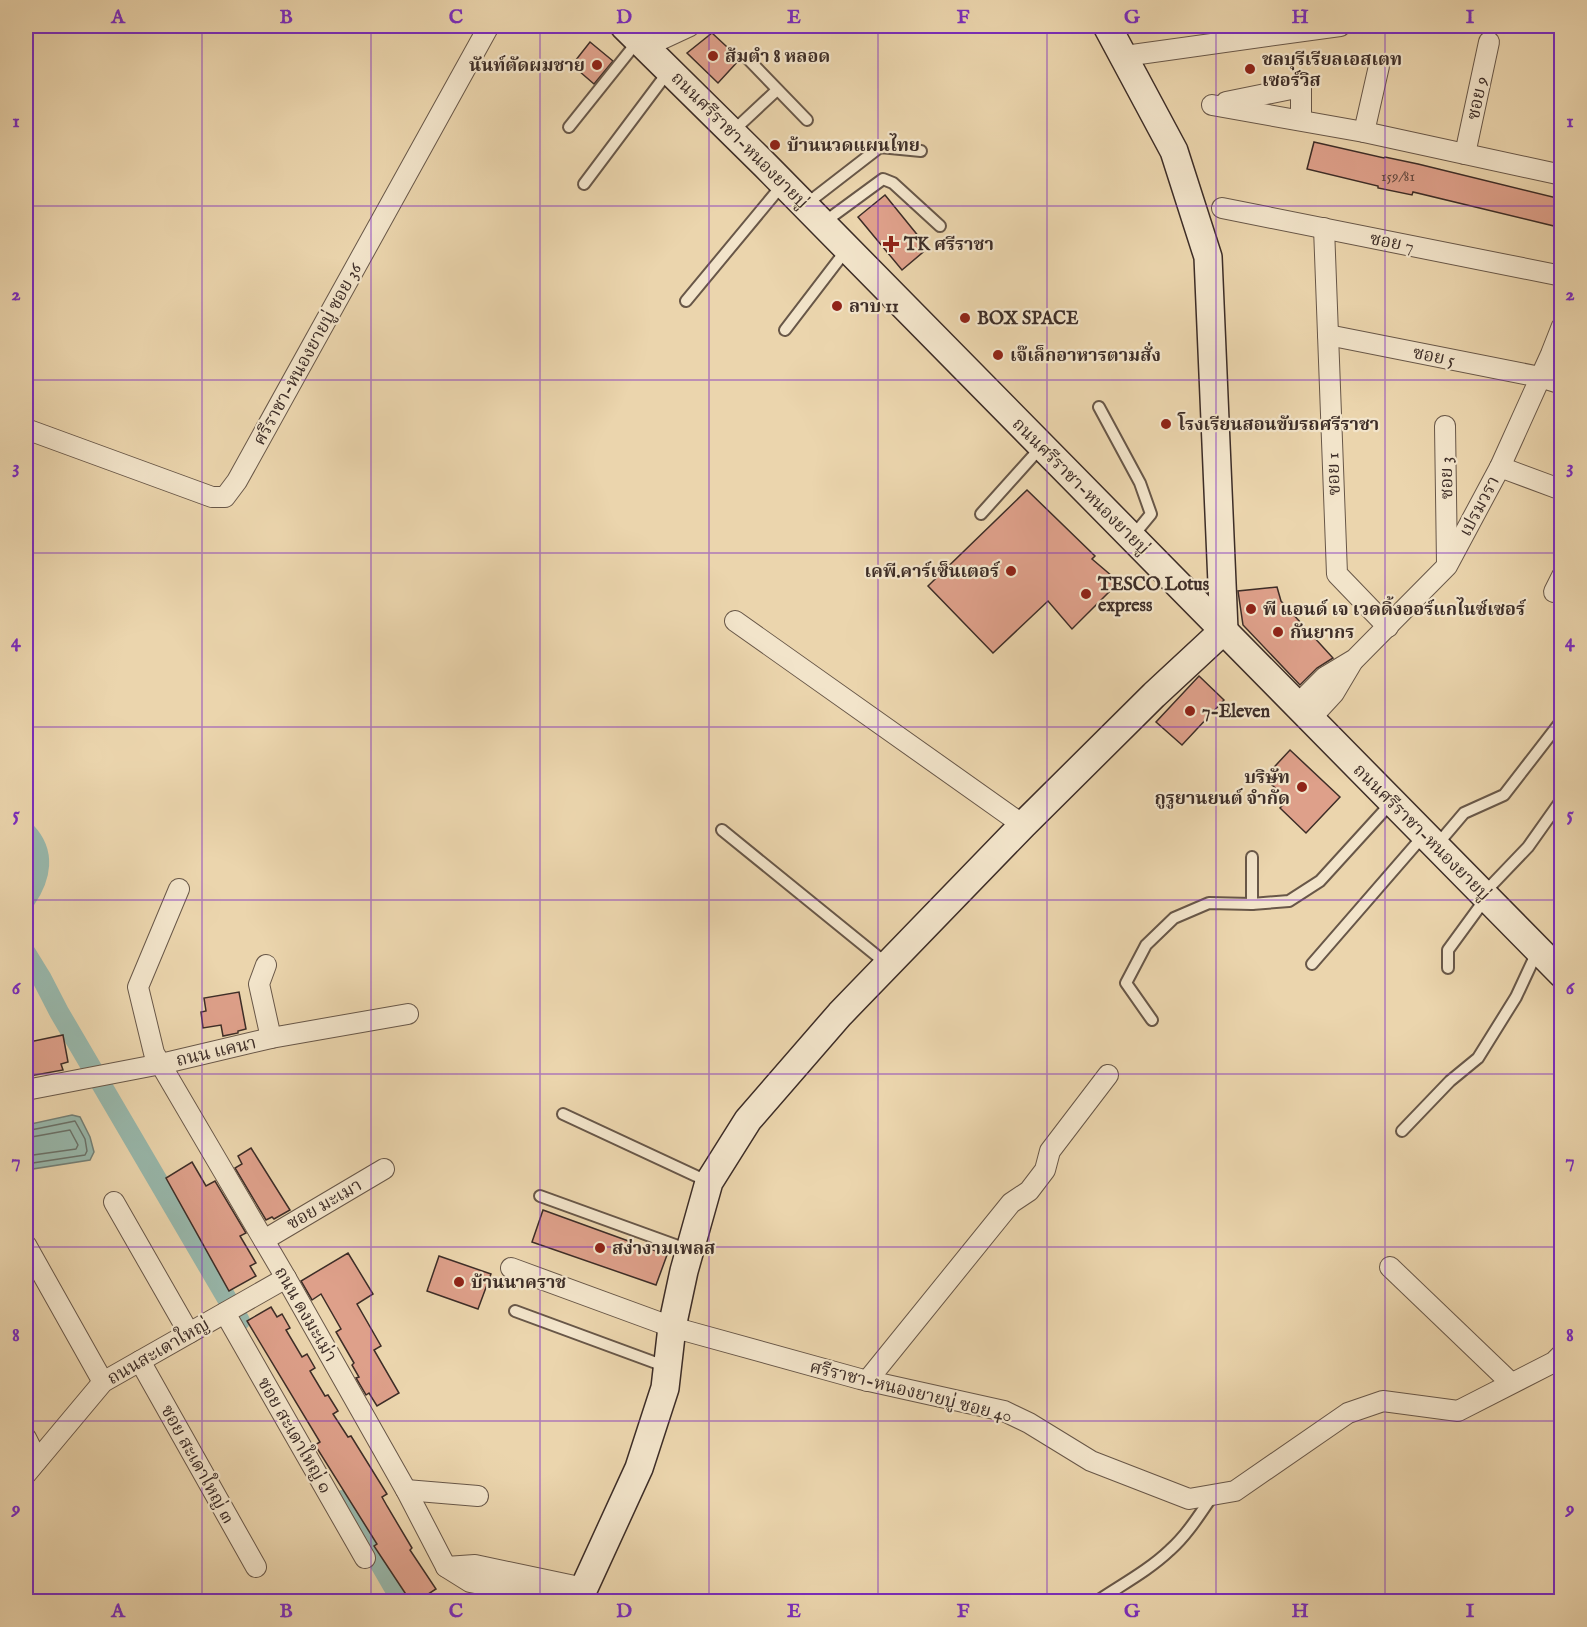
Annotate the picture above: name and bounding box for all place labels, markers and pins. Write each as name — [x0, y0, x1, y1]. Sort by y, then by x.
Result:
place label: ส้มตำ 8 หลอด — [725, 46, 830, 69]
marker: ส้มตำ 8 หลอด — [706, 49, 720, 63]
place label: ชลบุรีเรียลเอสเตท เซอร์วิส — [1262, 49, 1402, 93]
place label: นันท์ตัดผมชาย — [469, 55, 585, 78]
marker: นันท์ตัดผมชาย — [590, 58, 604, 72]
marker: ชลบุรีเรียลเอสเตท เซอร์วิส — [1243, 62, 1257, 76]
place label: บ้านนวดแผนไทย — [787, 133, 920, 158]
marker: บ้านนวดแผนไทย — [768, 138, 782, 152]
place label: TK ศรีราชา — [903, 234, 994, 257]
marker: TK ศรีราชา — [882, 235, 900, 253]
place label: ลาบ 11 — [849, 296, 899, 319]
marker: ลาบ 11 — [830, 299, 844, 313]
place label: BOX SPACE — [977, 308, 1079, 331]
marker: BOX SPACE — [958, 311, 972, 325]
place label: เจ๊เล็กอาหารตามสั่ง — [1010, 341, 1161, 368]
marker: เจ๊เล็กอาหารตามสั่ง — [991, 348, 1005, 362]
place label: โรงเรียนสอนขับรถศรีราชา — [1177, 412, 1379, 437]
marker: โรงเรียนสอนขับรถศรีราชา — [1159, 417, 1173, 431]
place label: เคพี.คาร์เซ็นเตอร์ — [865, 561, 1001, 584]
marker: เคพี.คาร์เซ็นเตอร์ — [1004, 564, 1018, 578]
place label: TESCO Lotus express — [1097, 574, 1210, 618]
marker: TESCO Lotus express — [1079, 587, 1093, 601]
place label: พี แอนด์ เจ เวดดิ้งออร์แกไนซ์เซอร์ — [1263, 596, 1527, 622]
marker: พี แอนด์ เจ เวดดิ้งออร์แกไนซ์เซอร์ — [1244, 602, 1258, 616]
place label: กันยากร — [1290, 622, 1354, 645]
marker: กันยากร — [1271, 625, 1285, 639]
place label: 7-Eleven — [1202, 701, 1271, 724]
marker: 7-Eleven — [1183, 704, 1197, 718]
place label: บริษัท กูรูยานยนต์ จำกัด — [1154, 767, 1290, 811]
marker: บริษัท กูรูยานยนต์ จำกัด — [1295, 780, 1309, 794]
place label: สง่างามเพลส — [612, 1238, 715, 1261]
marker: สง่างามเพลส — [593, 1241, 607, 1255]
place label: บ้านนาคราช — [471, 1272, 566, 1295]
marker: บ้านนาคราช — [452, 1275, 466, 1289]

